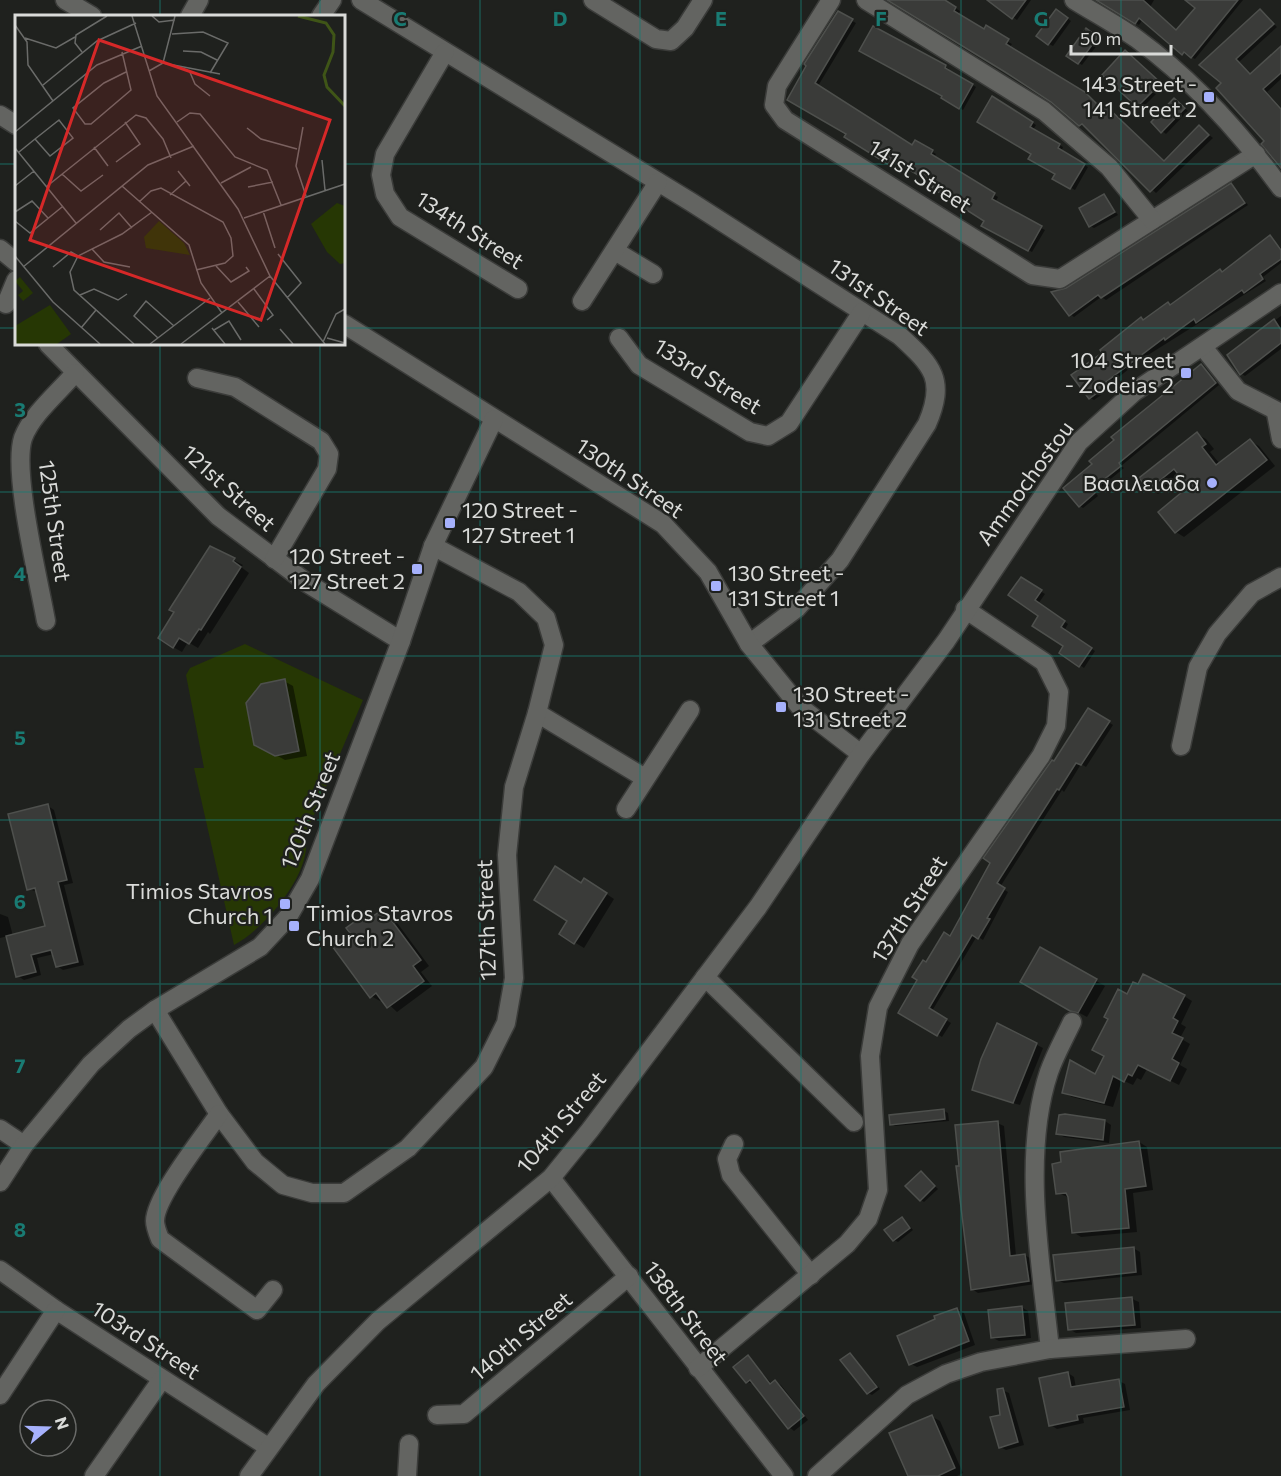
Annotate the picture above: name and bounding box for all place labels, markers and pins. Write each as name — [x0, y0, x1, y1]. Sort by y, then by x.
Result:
place label: 143 Street - 141 Street 2 — [1082, 70, 1197, 122]
marker: 143 Street - 141 Street 2 — [1202, 90, 1216, 104]
place label: 104 Street - Zodeias 2 — [1065, 346, 1174, 398]
marker: 104 Street - Zodeias 2 — [1179, 366, 1193, 380]
place label: Βασιλειαδα — [1083, 469, 1200, 496]
marker: Βασιλειαδα — [1205, 476, 1219, 490]
place label: 120 Street - 127 Street 1 — [462, 496, 578, 548]
marker: 120 Street - 127 Street 1 — [443, 516, 457, 530]
place label: 120 Street - 127 Street 2 — [289, 542, 405, 594]
place label: 130 Street - 131 Street 1 — [728, 559, 844, 611]
marker: 120 Street - 127 Street 2 — [410, 562, 424, 576]
marker: 130 Street - 131 Street 1 — [709, 579, 723, 593]
place label: 130 Street - 131 Street 2 — [793, 680, 909, 732]
marker: 130 Street - 131 Street 2 — [774, 700, 788, 714]
place label: Timios Stavros Church 1 — [126, 877, 273, 929]
marker: Timios Stavros Church 1 — [278, 897, 292, 911]
place label: Timios Stavros Church 2 — [306, 899, 453, 951]
marker: Timios Stavros Church 2 — [287, 919, 301, 933]

